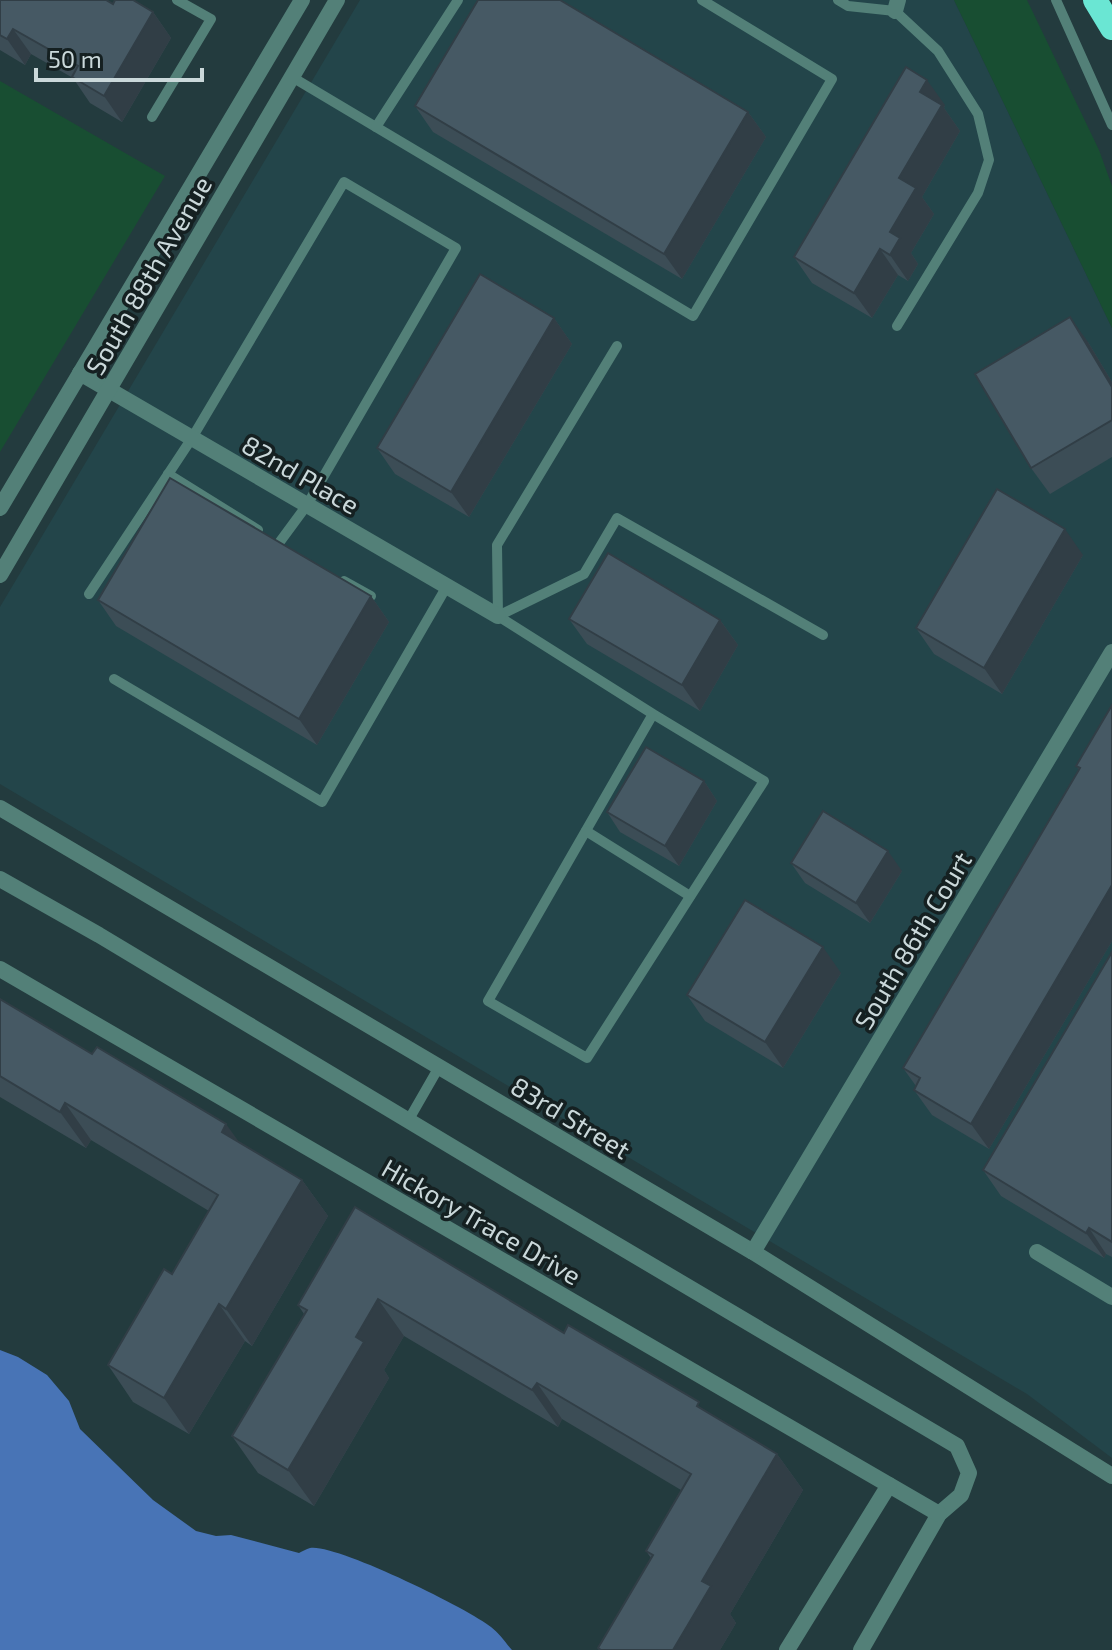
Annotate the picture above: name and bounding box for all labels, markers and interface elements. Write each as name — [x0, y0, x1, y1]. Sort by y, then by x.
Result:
scale bar — [36, 32, 202, 82]
text: 50 m — [48, 44, 102, 73]
street label: South 88th Avenue — [79, 170, 217, 380]
street label: 82nd Place — [237, 428, 365, 520]
street label: South 86th Court — [847, 846, 977, 1034]
street label: 83rd Street — [506, 1069, 636, 1165]
street label: Hickory Trace Drive — [377, 1151, 587, 1291]

